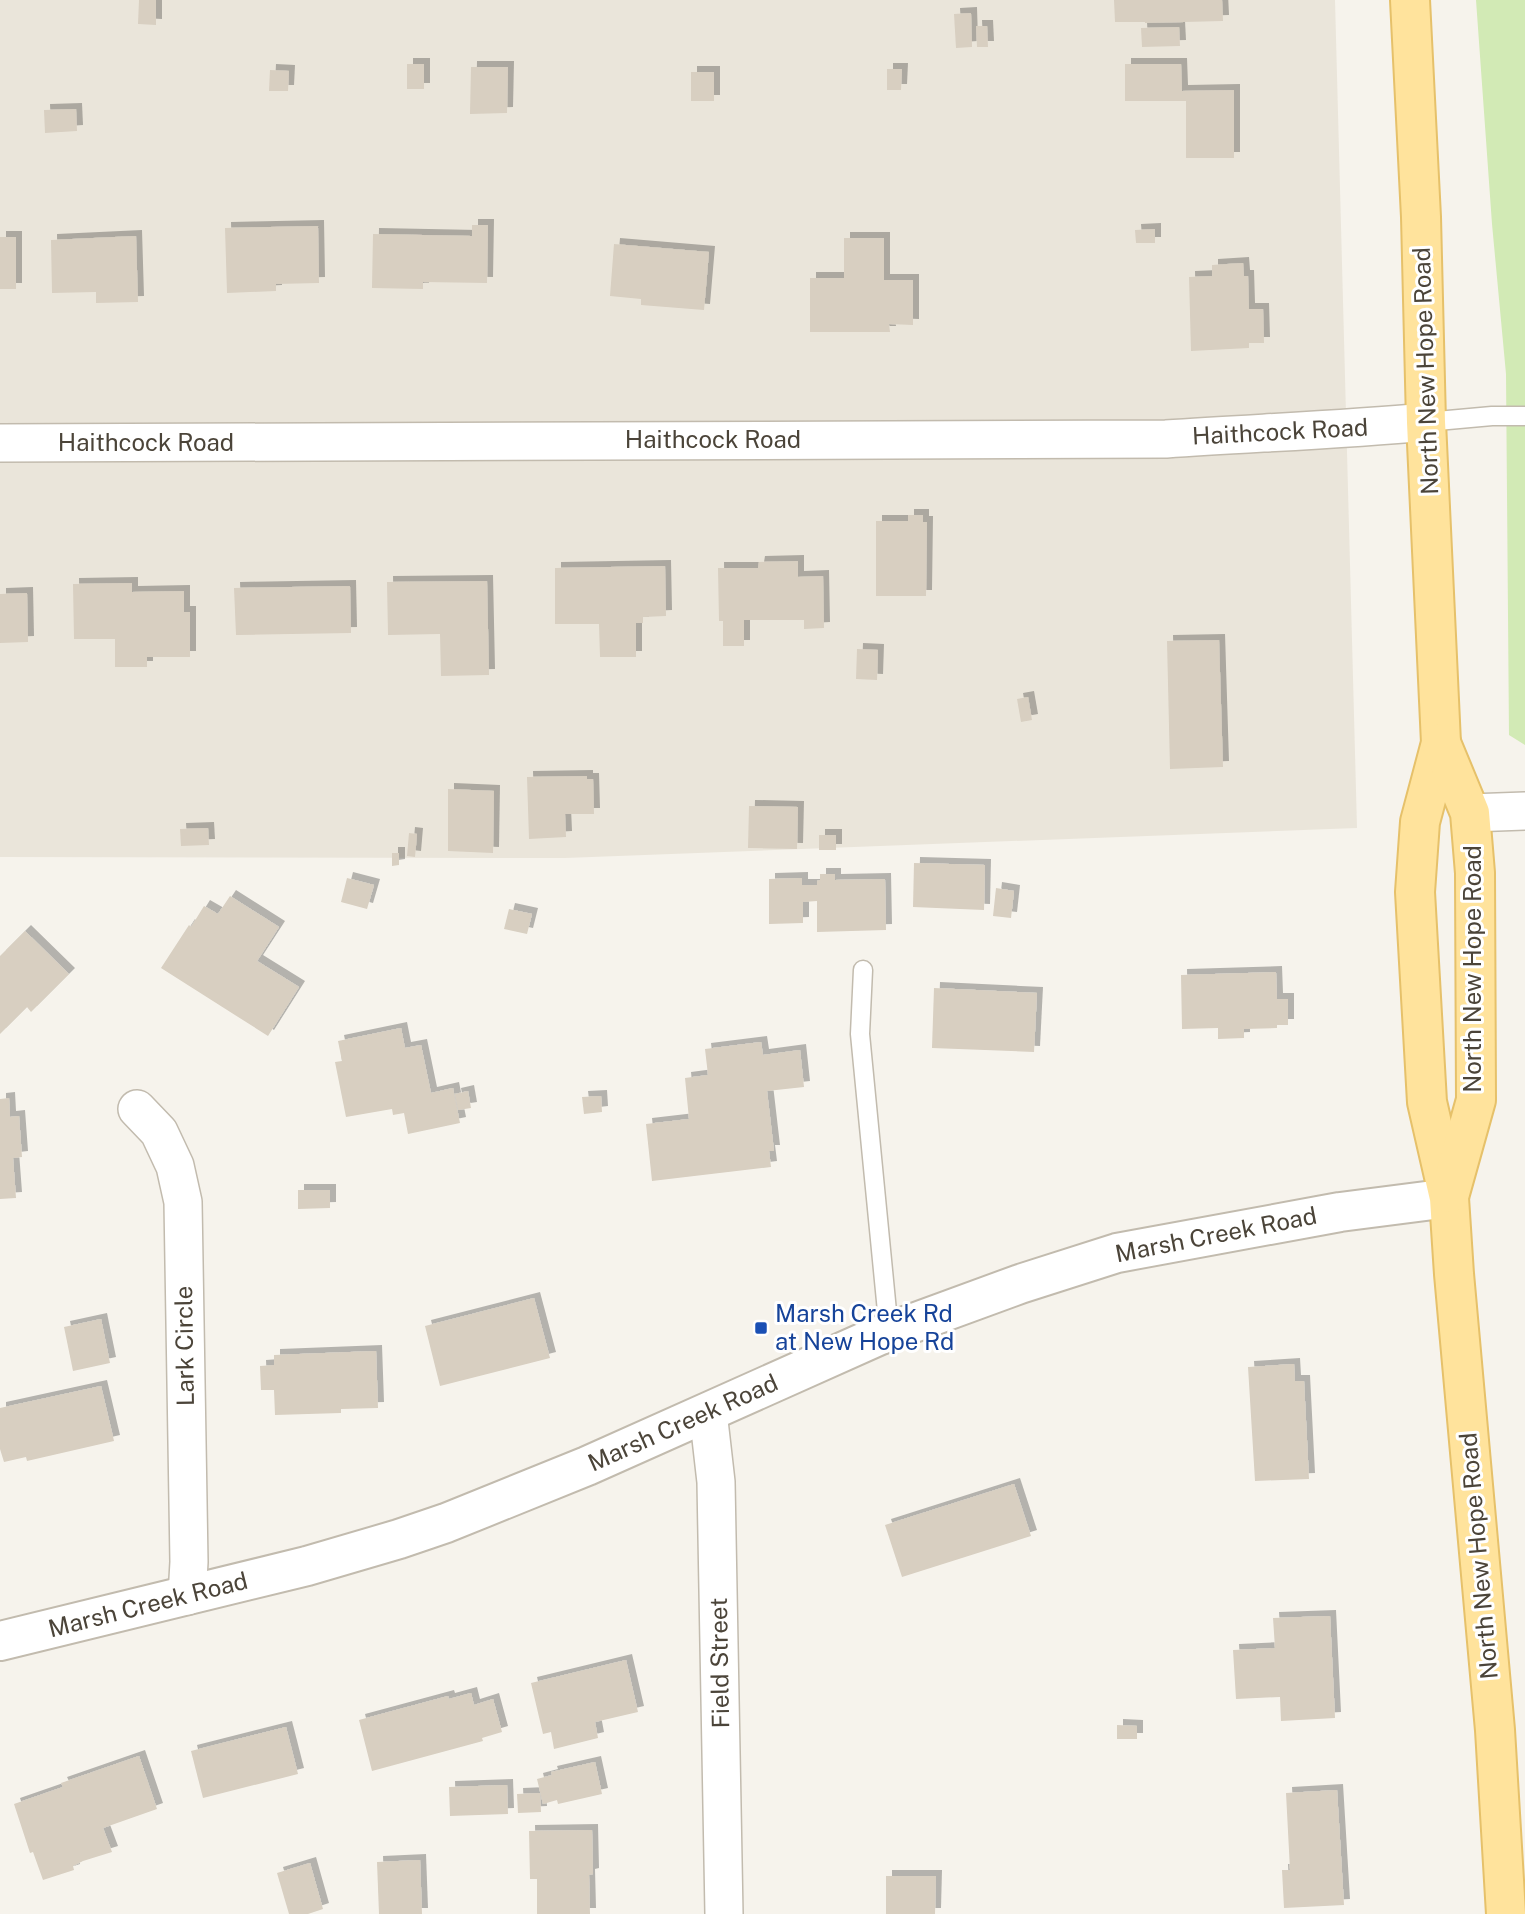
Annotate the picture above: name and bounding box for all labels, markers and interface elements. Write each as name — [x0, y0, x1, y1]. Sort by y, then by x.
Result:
street label: North New Hope Road — [1407, 247, 1443, 495]
street label: Haithcock Road — [1191, 412, 1369, 450]
street label: Haithcock Road — [625, 425, 801, 453]
street label: Haithcock Road — [58, 428, 234, 456]
street label: North New Hope Road — [1458, 845, 1486, 1093]
street label: Marsh Creek Road — [1113, 1201, 1319, 1267]
street label: Lark Circle — [169, 1286, 199, 1406]
place label: Marsh Creek Rd at New Hope Rd — [775, 1299, 954, 1355]
marker: Marsh Creek Rd at New Hope Rd — [753, 1320, 769, 1336]
street label: Marsh Creek Road — [583, 1368, 782, 1476]
street label: North New Hope Road — [1453, 1432, 1503, 1681]
street label: Marsh Creek Road — [45, 1566, 250, 1642]
street label: Field Street — [704, 1597, 734, 1729]

